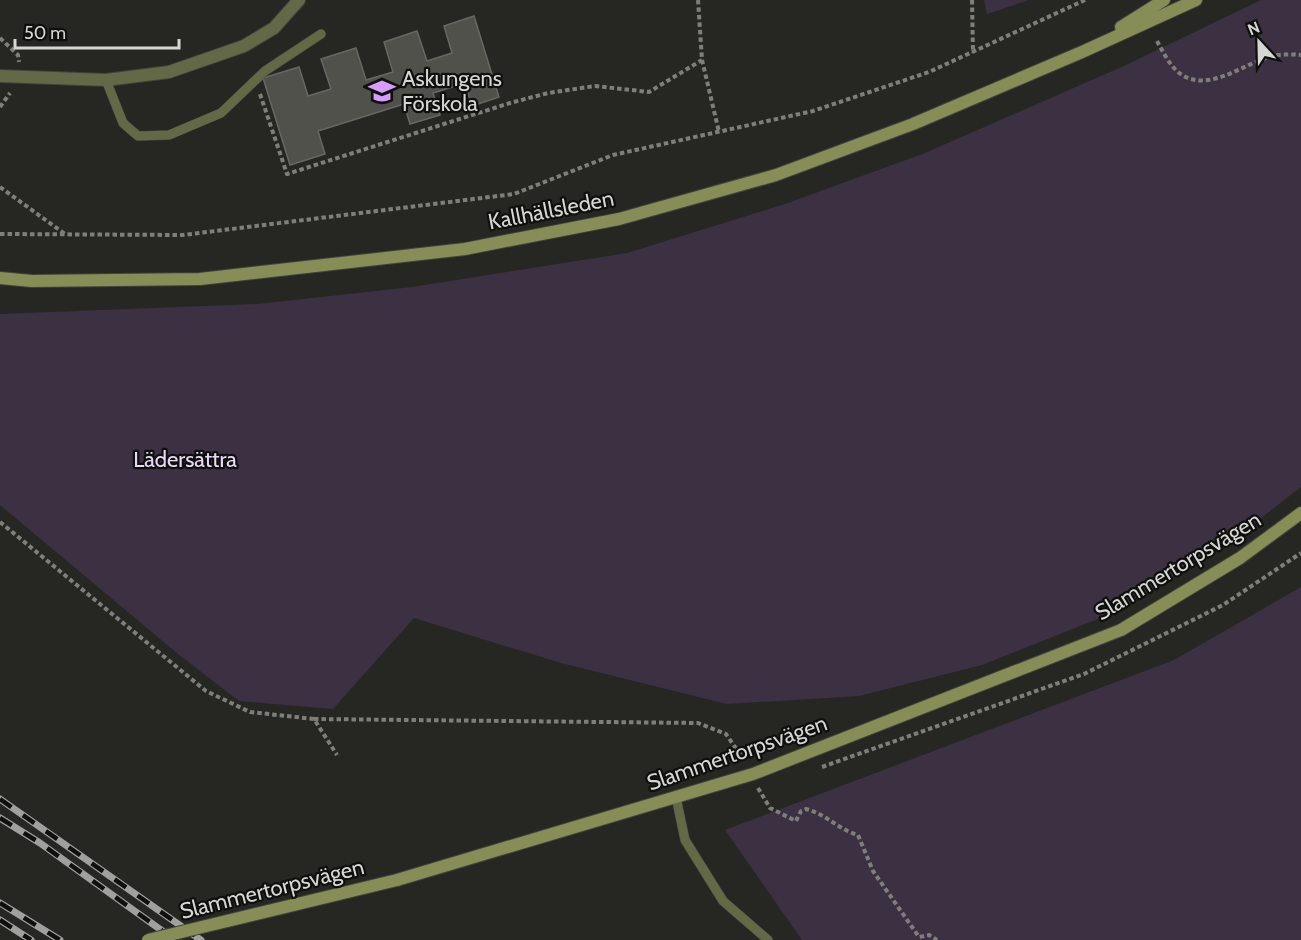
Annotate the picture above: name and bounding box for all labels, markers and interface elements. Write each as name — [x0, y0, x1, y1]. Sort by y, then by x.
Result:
scale bar — [15, 12, 178, 50]
north arrow — [1229, 12, 1289, 72]
text: N — [1245, 18, 1262, 39]
text: 50 m — [24, 22, 66, 44]
place label: Askungens Förskola — [402, 65, 502, 117]
school or university icon: Askungens Förskola — [367, 76, 397, 106]
street label: Kallhällsleden — [486, 185, 616, 235]
park label: Lädersättra — [133, 446, 237, 473]
street label: Slammertorpsvägen — [1090, 506, 1266, 626]
street label: Slammertorpsvägen — [643, 710, 831, 796]
street label: Slammertorpsvägen — [177, 853, 367, 925]

